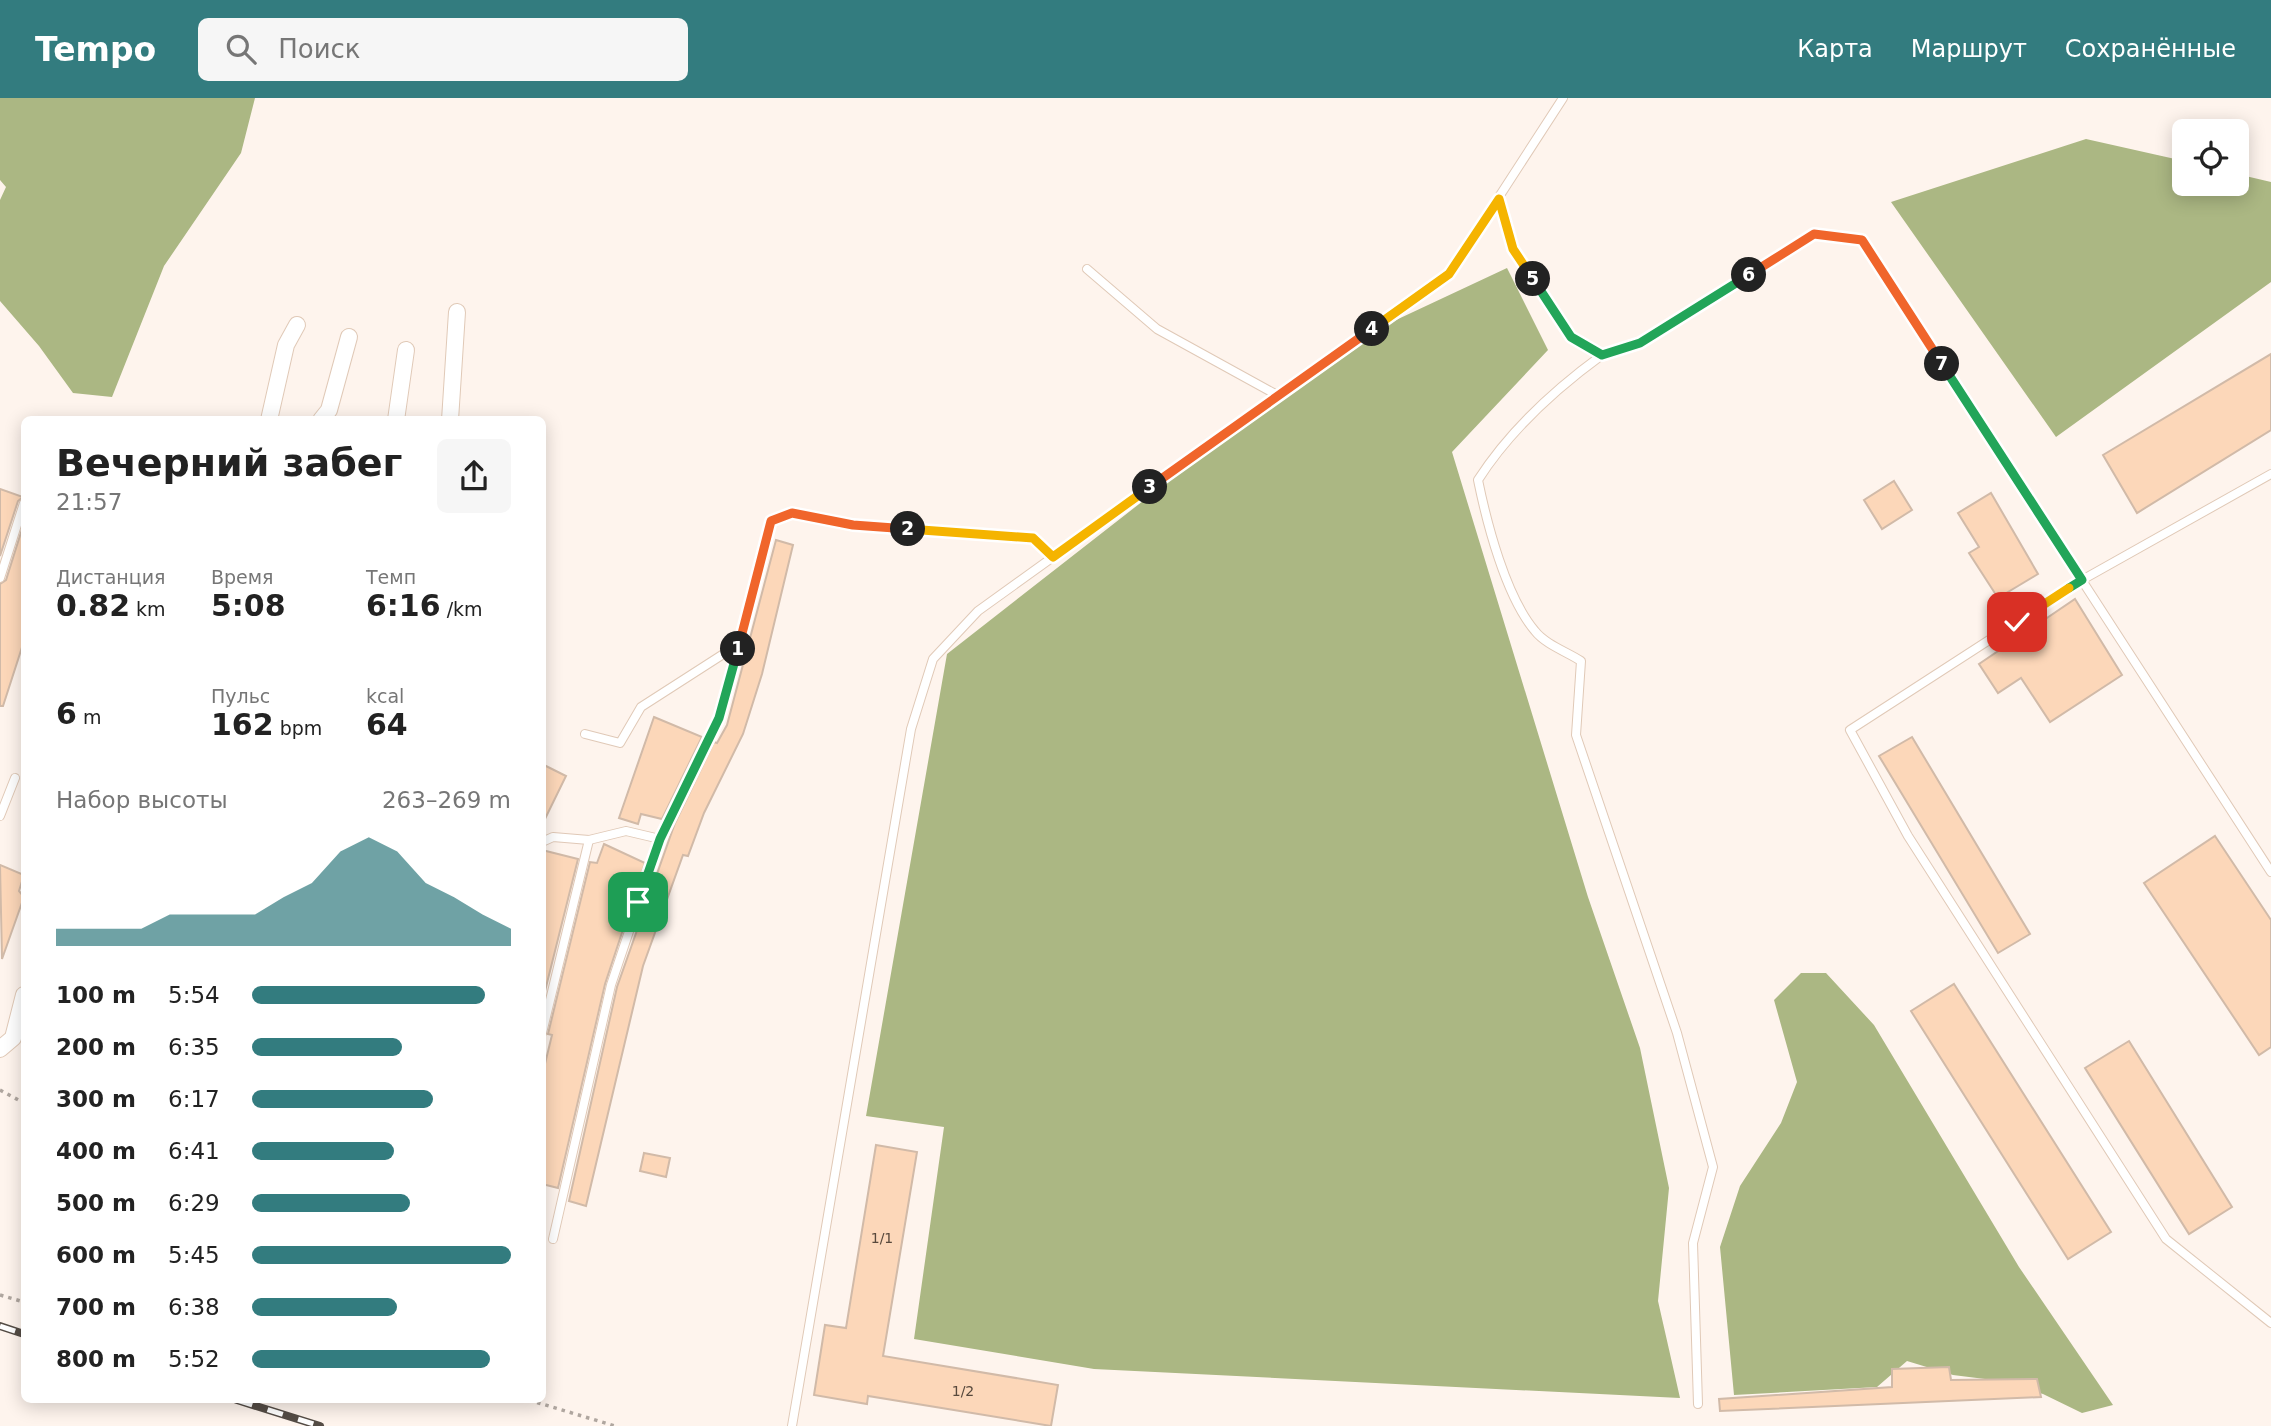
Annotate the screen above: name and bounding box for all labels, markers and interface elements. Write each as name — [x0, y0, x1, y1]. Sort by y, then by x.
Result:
search box — [198, 18, 688, 81]
text: Tempo — [35, 30, 156, 69]
icon: search — [222, 30, 260, 68]
text: Поиск — [278, 34, 361, 64]
text: Карта — [1797, 35, 1873, 63]
text: Маршрут — [1911, 35, 2027, 63]
text: Сохранённые — [2065, 35, 2236, 63]
map controls — [2172, 119, 2249, 196]
button: locate — [2172, 119, 2249, 196]
pin: 6 — [1732, 258, 1766, 292]
pin: 5 — [1516, 262, 1550, 296]
text: 6 — [1742, 263, 1755, 285]
text: 5 — [1526, 267, 1539, 289]
pin: 4 — [1354, 312, 1390, 346]
text: 4 — [1365, 317, 1378, 339]
pin: 7 — [1924, 346, 1960, 382]
text: 7 — [1935, 352, 1948, 374]
button: share — [437, 439, 511, 513]
text: Вечерний забег — [56, 441, 402, 485]
pin: 3 — [1132, 470, 1168, 504]
text: 3 — [1143, 475, 1156, 497]
text: 21:57 — [56, 489, 122, 515]
pin: 2 — [890, 512, 926, 546]
text: 2 — [901, 517, 914, 539]
text: Дистанция — [56, 566, 165, 588]
text: Время — [211, 566, 274, 588]
text: Темп — [366, 566, 416, 588]
text: 0.82 — [56, 588, 130, 623]
text: 5:08 — [211, 588, 286, 623]
text: 6:16 — [366, 588, 441, 623]
pin — [1987, 592, 2047, 652]
text: km — [130, 598, 166, 620]
text: /km — [441, 598, 483, 620]
icon: check — [1998, 603, 2036, 641]
pin: 1 — [720, 632, 756, 666]
text: 1 — [731, 637, 744, 659]
text: Пульс — [211, 685, 270, 707]
text: kcal — [366, 685, 404, 707]
text: 6 — [56, 696, 77, 731]
text: m — [77, 706, 101, 728]
text: 162 — [211, 707, 274, 742]
text: 64 — [366, 707, 408, 742]
text: bpm — [274, 717, 322, 739]
text: Набор высоты — [56, 787, 228, 813]
text: 263–269 m — [382, 787, 511, 813]
pin — [608, 872, 668, 932]
icon: arrive — [619, 883, 657, 921]
text: 100 m — [56, 982, 136, 1008]
text: 5:54 — [168, 982, 220, 1008]
text: 200 m — [56, 1034, 136, 1060]
text: 6:35 — [168, 1034, 220, 1060]
text: 300 m — [56, 1086, 136, 1112]
text: 6:17 — [168, 1086, 220, 1112]
text: 400 m — [56, 1138, 136, 1164]
text: 6:41 — [168, 1138, 220, 1164]
text: 500 m — [56, 1190, 136, 1216]
text: 6:29 — [168, 1190, 220, 1216]
house number: 1/1 — [871, 1230, 893, 1246]
text: 600 m — [56, 1242, 136, 1268]
text: 5:45 — [168, 1242, 220, 1268]
text: 700 m — [56, 1294, 136, 1320]
text: 6:38 — [168, 1294, 220, 1320]
text: 800 m — [56, 1346, 136, 1372]
text: 5:52 — [168, 1346, 220, 1372]
house number: 1/2 — [952, 1383, 974, 1399]

